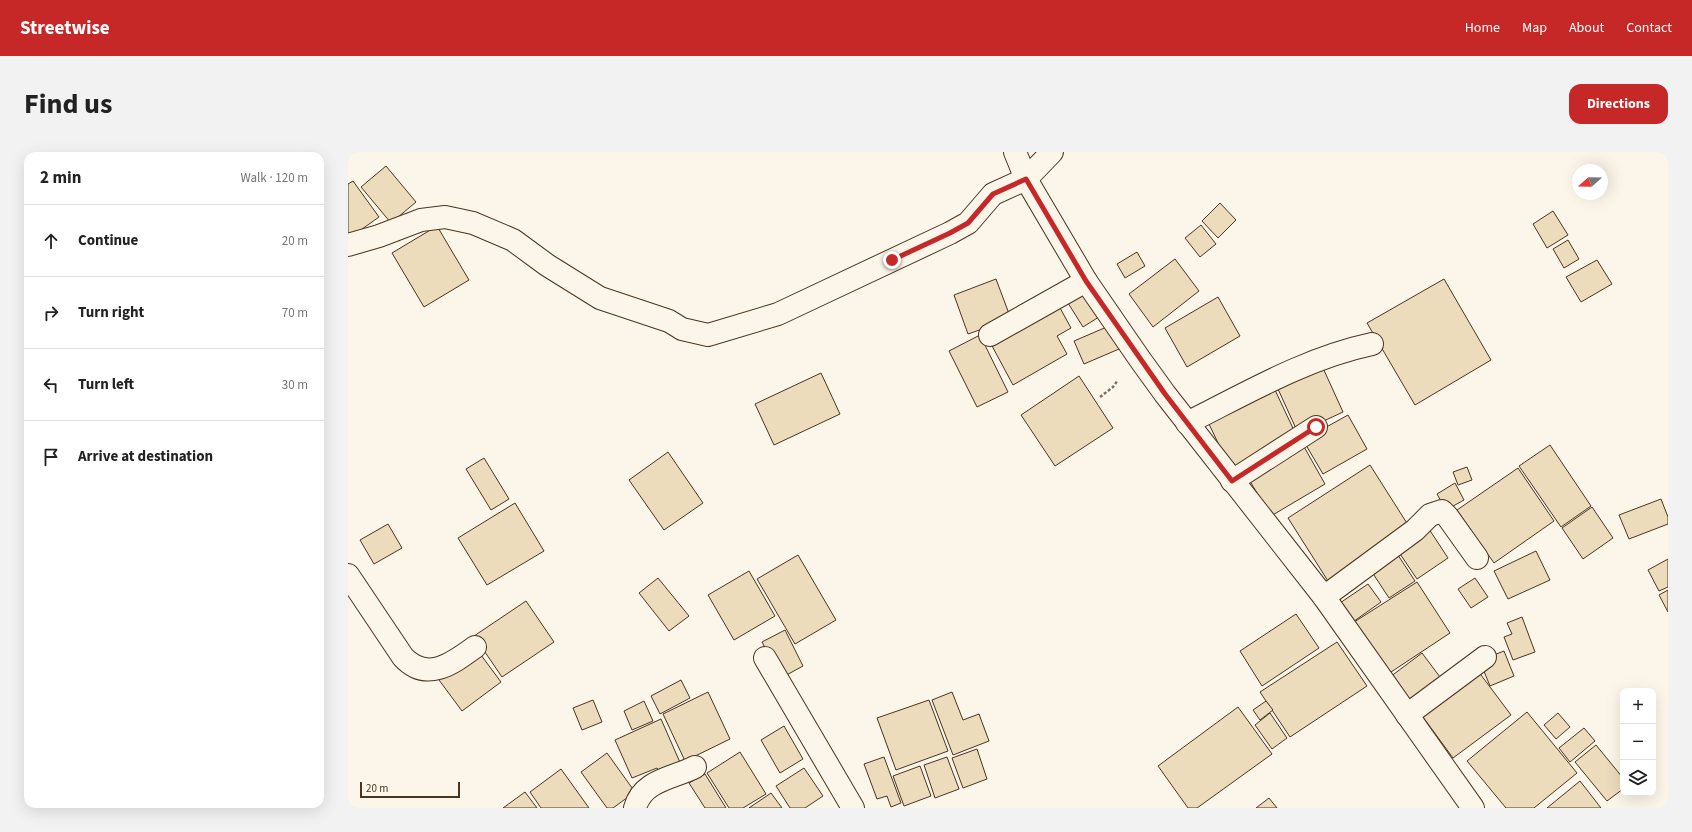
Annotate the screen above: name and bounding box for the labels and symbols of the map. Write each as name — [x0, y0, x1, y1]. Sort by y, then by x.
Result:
north arrow — [1572, 164, 1608, 200]
route end — [883, 251, 901, 269]
route start — [1307, 418, 1325, 436]
scale bar — [360, 780, 460, 799]

